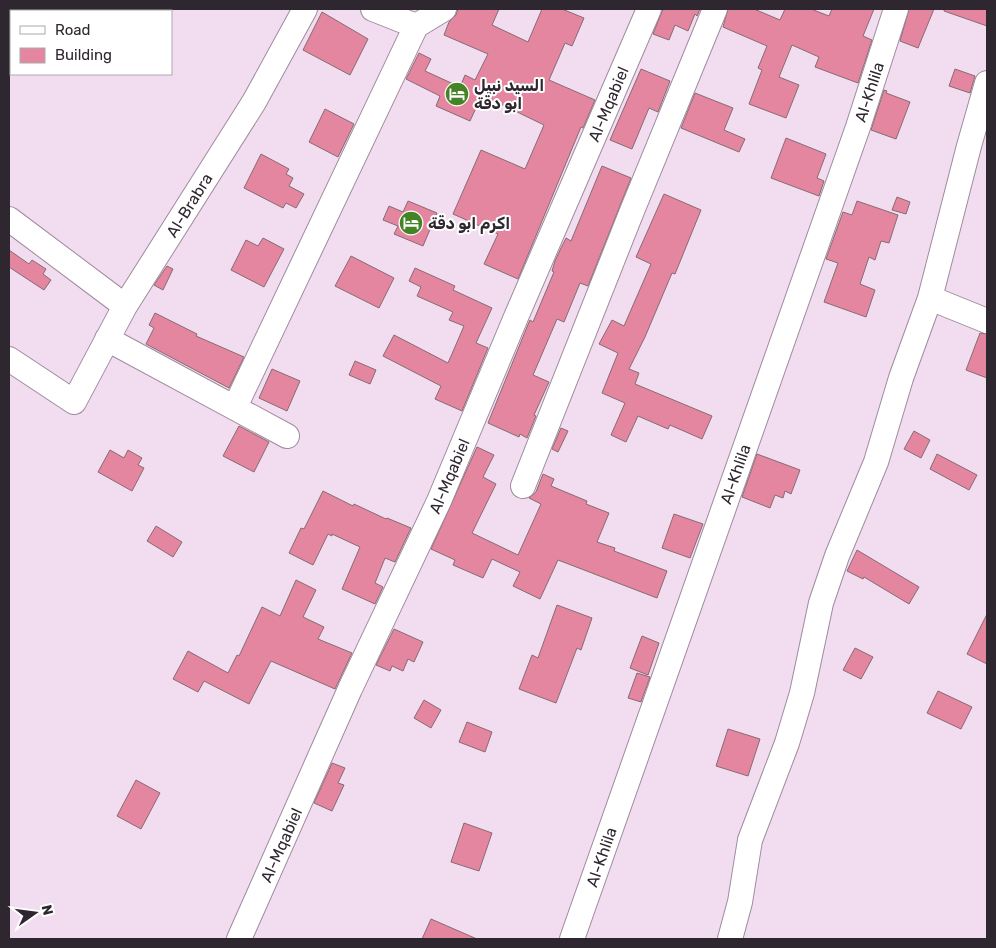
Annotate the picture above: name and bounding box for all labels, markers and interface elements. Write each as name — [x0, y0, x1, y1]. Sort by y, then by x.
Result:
legend — [10, 10, 172, 75]
text: Road — [55, 21, 91, 39]
text: Building — [55, 46, 112, 64]
street label: Al-Khlila — [851, 60, 888, 125]
street label: Al-Mqabiel — [584, 64, 633, 145]
place label: السيد نبيل ابو دقة — [474, 76, 544, 113]
hotel icon: السيد نبيل ابو دقة — [444, 81, 470, 107]
street label: Al-Brabra — [162, 170, 217, 241]
hotel icon: اكرم ابو دقة — [398, 210, 424, 236]
place label: اكرم ابو دقة — [428, 214, 510, 234]
street label: Al-Mqabiel — [425, 436, 474, 517]
street label: Al-Khlila — [716, 442, 755, 507]
street label: Al-Mqabiel — [257, 805, 306, 885]
street label: Al-Khlila — [582, 825, 621, 890]
north arrow — [10, 888, 60, 938]
text: N — [38, 903, 57, 917]

